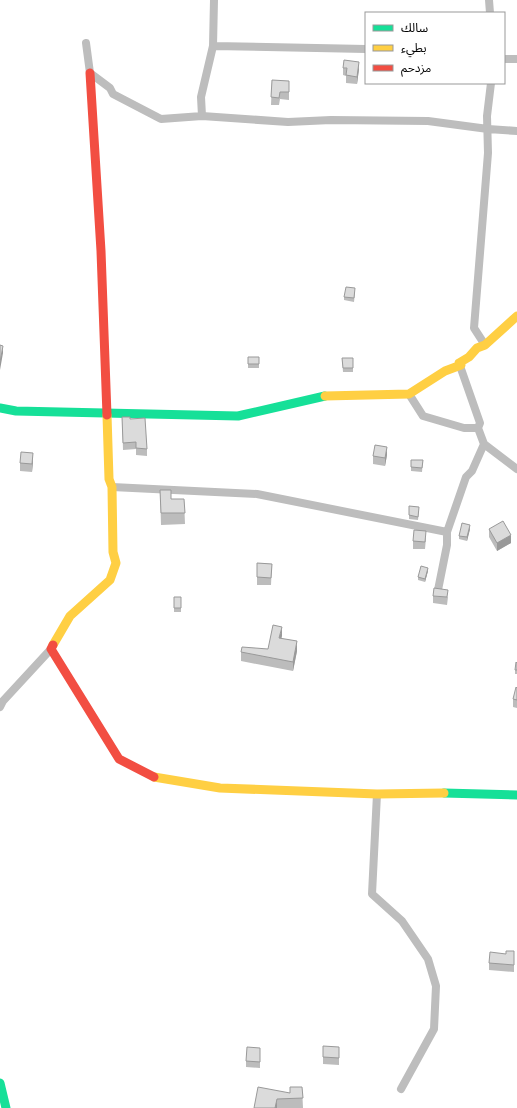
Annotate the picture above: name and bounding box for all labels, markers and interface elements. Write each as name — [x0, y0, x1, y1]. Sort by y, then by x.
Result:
legend — [365, 12, 505, 84]
text: سالك — [401, 20, 428, 36]
text: بطيء — [401, 40, 427, 58]
text: مزدحم — [401, 60, 431, 77]

